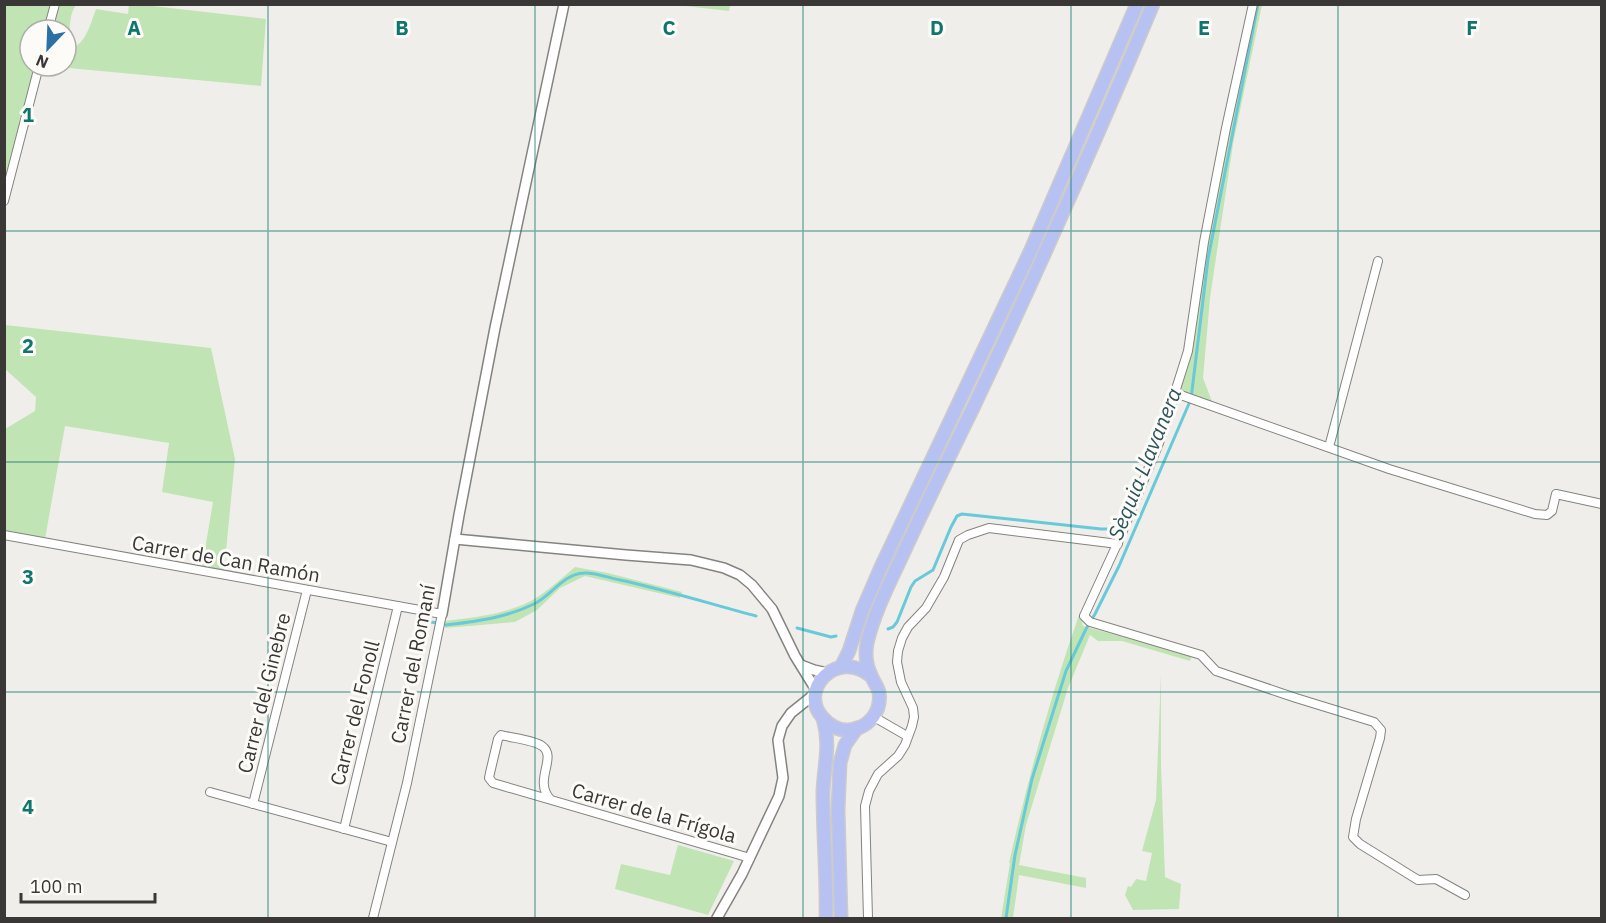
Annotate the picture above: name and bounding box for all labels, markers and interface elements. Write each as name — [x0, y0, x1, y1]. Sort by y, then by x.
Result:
text: A — [127, 14, 141, 41]
text: B — [395, 14, 409, 41]
text: C — [662, 14, 676, 41]
text: D — [930, 14, 944, 41]
text: E — [1198, 14, 1210, 41]
text: F — [1466, 14, 1478, 41]
north arrow — [18, 18, 78, 78]
text: N — [33, 50, 51, 73]
text: 1 — [22, 101, 34, 128]
text: 2 — [22, 332, 34, 359]
water label: Sèquia Llavanera — [1101, 383, 1187, 544]
street label: Carrer de Can Ramón — [130, 529, 322, 588]
text: 3 — [22, 563, 34, 590]
street label: Carrer del Romaní — [384, 582, 441, 746]
street label: Carrer del Ginebre — [231, 610, 297, 776]
street label: Carrer del Fonoll — [323, 637, 386, 788]
street label: Carrer de la Frígola — [569, 776, 740, 849]
text: 4 — [22, 793, 34, 820]
scale bar — [21, 866, 154, 904]
text: 100 m — [30, 875, 82, 898]

